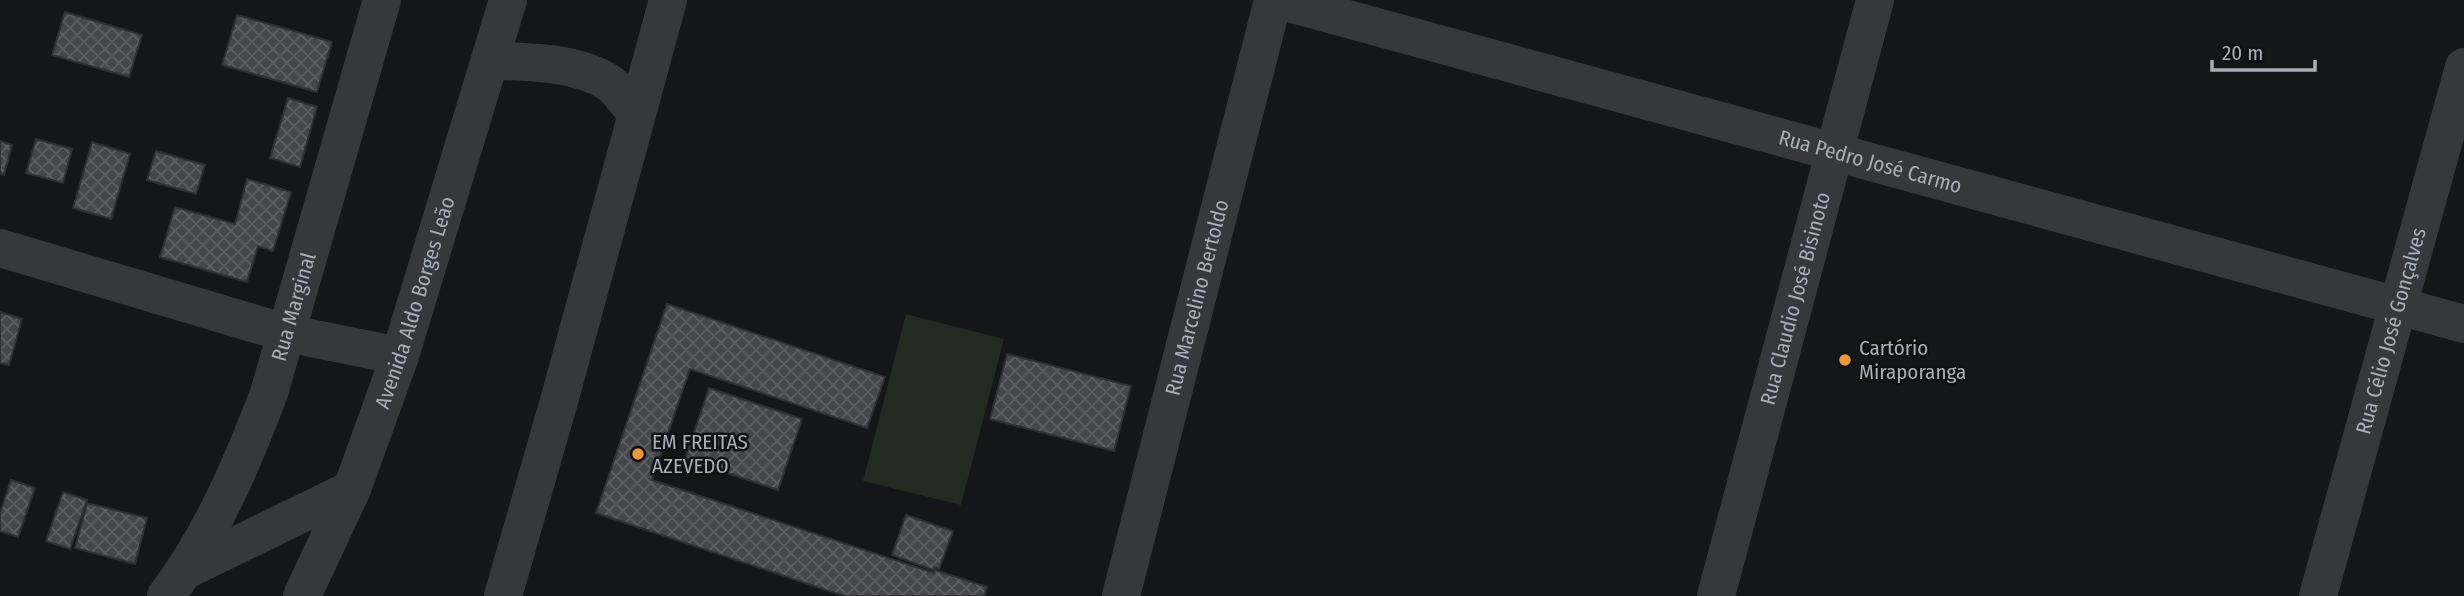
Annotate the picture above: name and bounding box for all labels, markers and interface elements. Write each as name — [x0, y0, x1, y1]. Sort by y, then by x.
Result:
scale bar — [2212, 28, 2315, 72]
text: 20 m — [2222, 40, 2263, 66]
street label: Rua Pedro José Carmo — [1776, 124, 1965, 199]
street label: Rua Claudio José Bisinoto — [1755, 189, 1836, 408]
street label: Avenida Aldo Borges Leão — [369, 193, 461, 412]
street label: Rua Marcelino Bertoldo — [1160, 197, 1235, 398]
street label: Rua Célio José Gonçalves — [2350, 225, 2432, 437]
street label: Rua Marginal — [266, 249, 322, 364]
place label: Cartório Miraporanga — [1859, 335, 1966, 385]
marker: Cartório Miraporanga — [1837, 352, 1853, 368]
place label: EM FREITAS AZEVEDO — [652, 429, 748, 479]
marker: EM FREITAS AZEVEDO — [630, 446, 646, 462]

